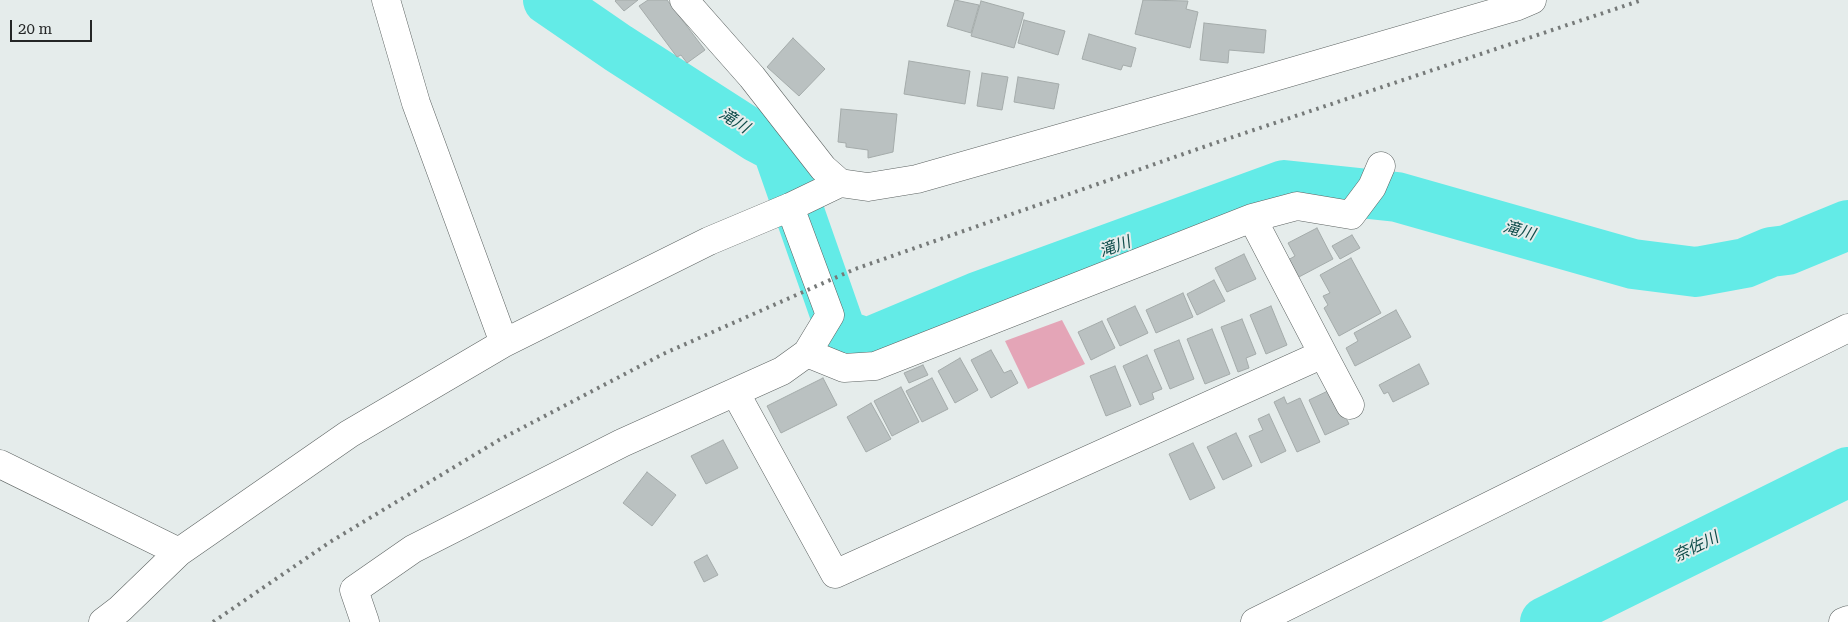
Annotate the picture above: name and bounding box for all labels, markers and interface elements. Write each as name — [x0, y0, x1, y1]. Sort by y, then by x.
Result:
scale bar — [12, 10, 95, 42]
text: 20 m — [18, 20, 52, 38]
water label: 滝川 — [715, 104, 753, 138]
water label: 滝川 — [1501, 217, 1537, 245]
water label: 滝川 — [1097, 233, 1133, 261]
water label: 奈佐川 — [1670, 528, 1722, 566]

